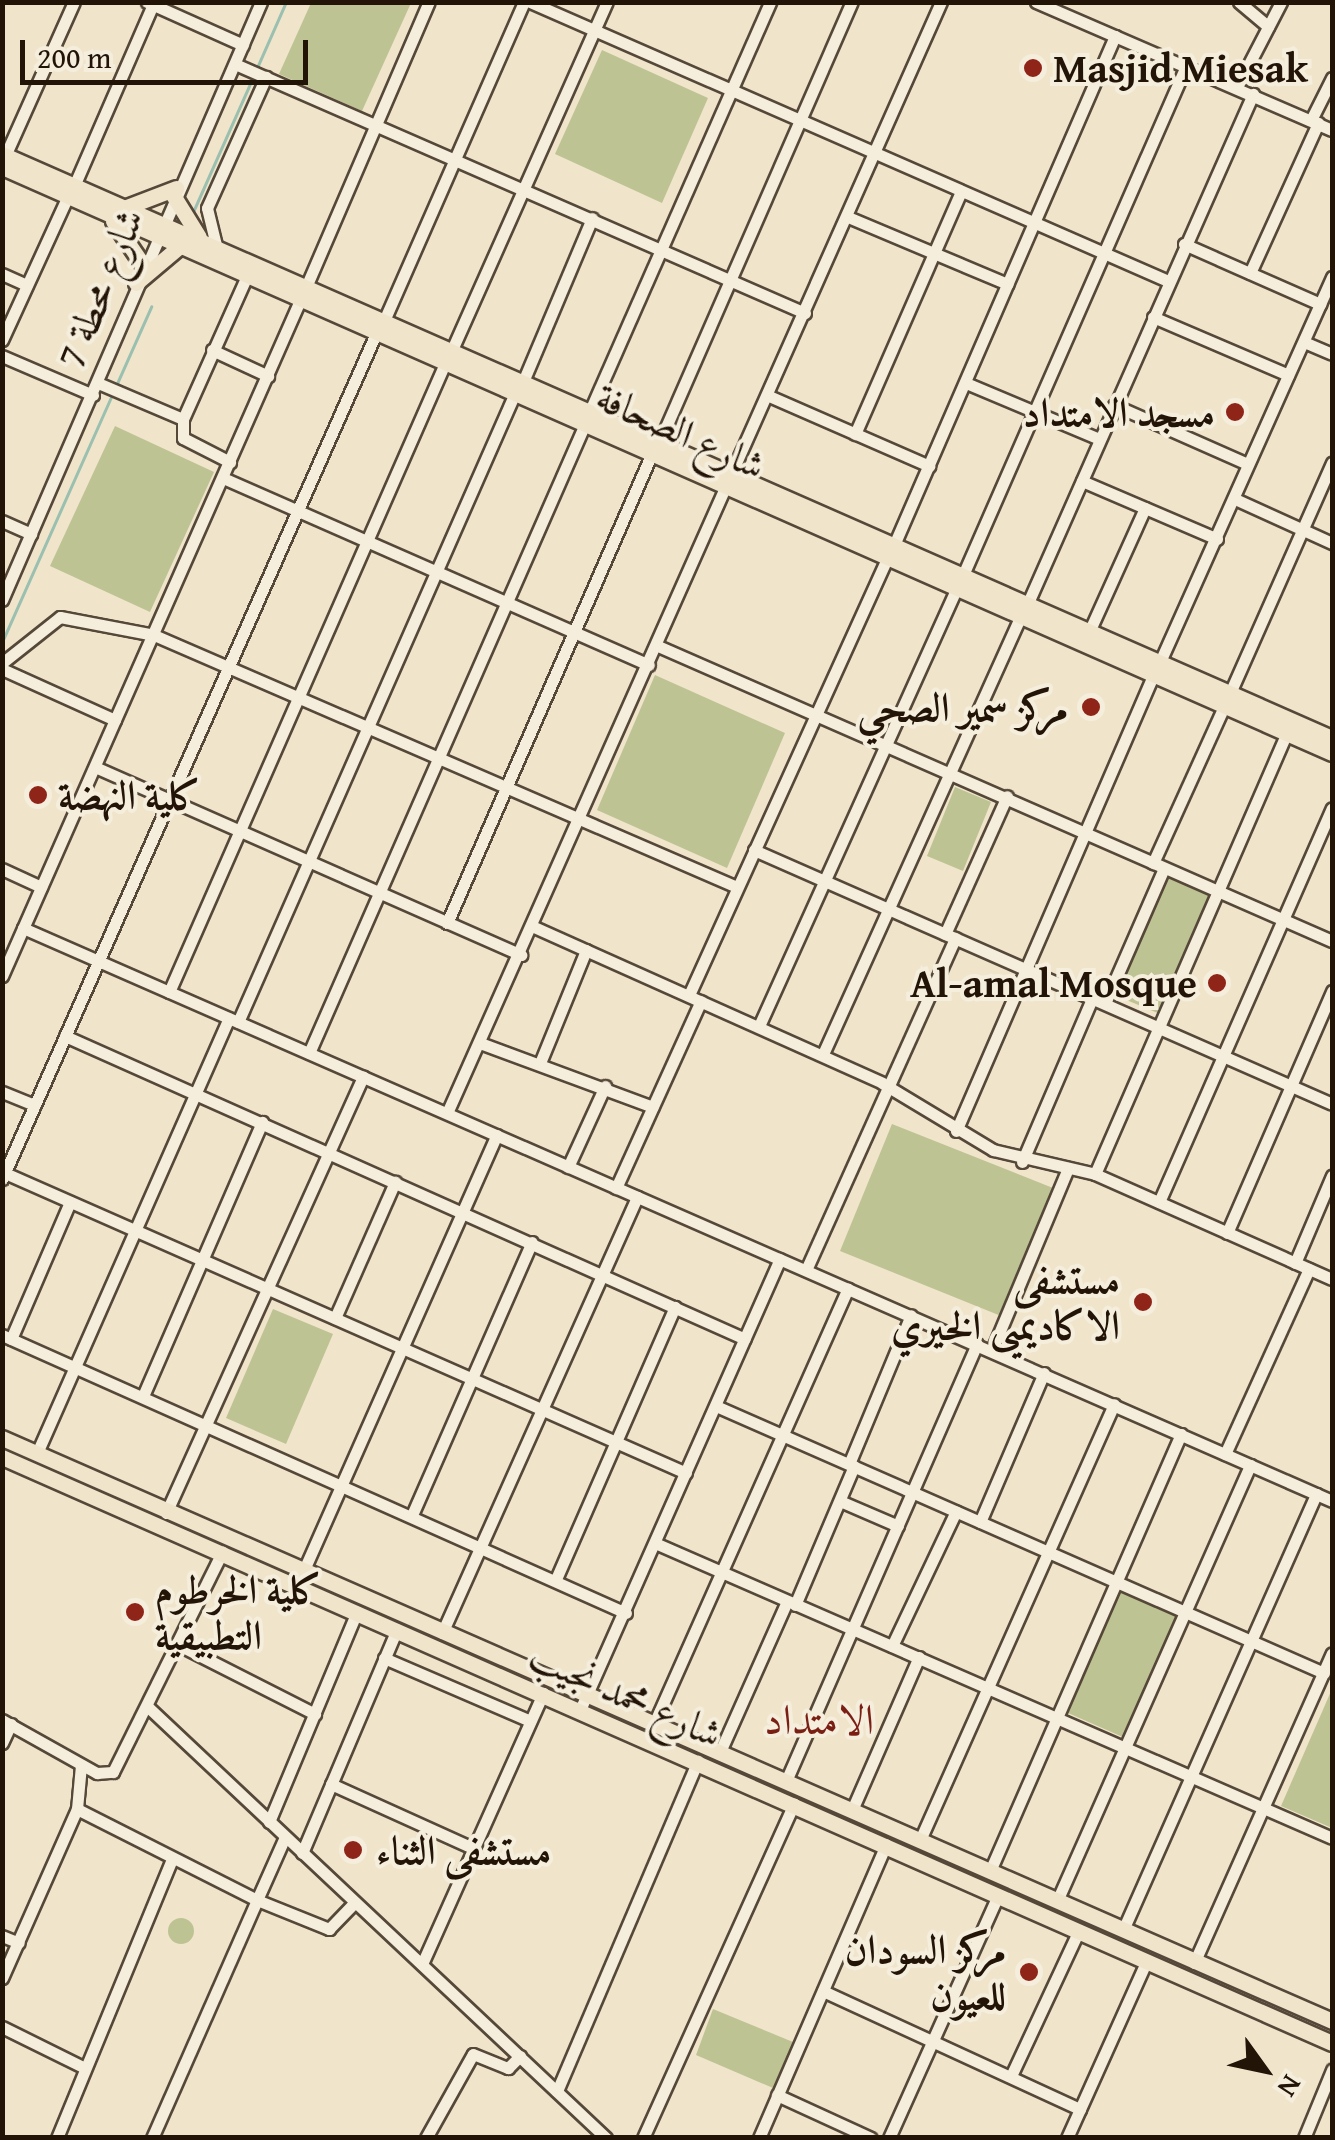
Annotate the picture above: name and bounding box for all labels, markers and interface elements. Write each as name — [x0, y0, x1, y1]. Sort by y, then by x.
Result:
scale bar — [25, 20, 312, 82]
text: 200 m — [37, 35, 111, 79]
place label: Masjid Miesak — [1053, 44, 1308, 92]
marker: Masjid Miesak — [1022, 57, 1044, 79]
street label: شارع محطة 7 — [46, 201, 154, 375]
street label: شارع الصحافة — [589, 372, 773, 490]
place label: مسجد الامتداد — [1023, 388, 1215, 436]
marker: مسجد الامتداد — [1224, 401, 1246, 423]
place label: مركز سمير الصحي — [857, 683, 1068, 731]
marker: مركز سمير الصحي — [1078, 694, 1104, 720]
place label: كلية النهضة — [58, 771, 201, 819]
marker: كلية النهضة — [27, 784, 49, 806]
place label: Al-amal Mosque — [910, 959, 1197, 1007]
marker: Al-amal Mosque — [1206, 972, 1228, 994]
place label: مستشفى الاكاديميى الخيري — [891, 1255, 1120, 1349]
marker: مستشفى الاكاديميى الخيري — [1130, 1289, 1156, 1315]
place label: كلية الخرطوم التطبيقية — [155, 1565, 322, 1659]
marker: كلية الخرطوم التطبيقية — [124, 1601, 146, 1623]
street label: شارع محمد نجيب — [522, 1630, 730, 1758]
district label: الامتداد — [764, 1694, 874, 1744]
place label: مستشفى الثناء — [376, 1826, 551, 1874]
marker: مستشفى الثناء — [340, 1837, 366, 1863]
place label: مركز السودان للعيون — [845, 1925, 1006, 2019]
marker: مركز السودان للعيون — [1016, 1959, 1042, 1985]
north arrow — [1215, 2020, 1315, 2120]
text: N — [1268, 2068, 1313, 2106]

